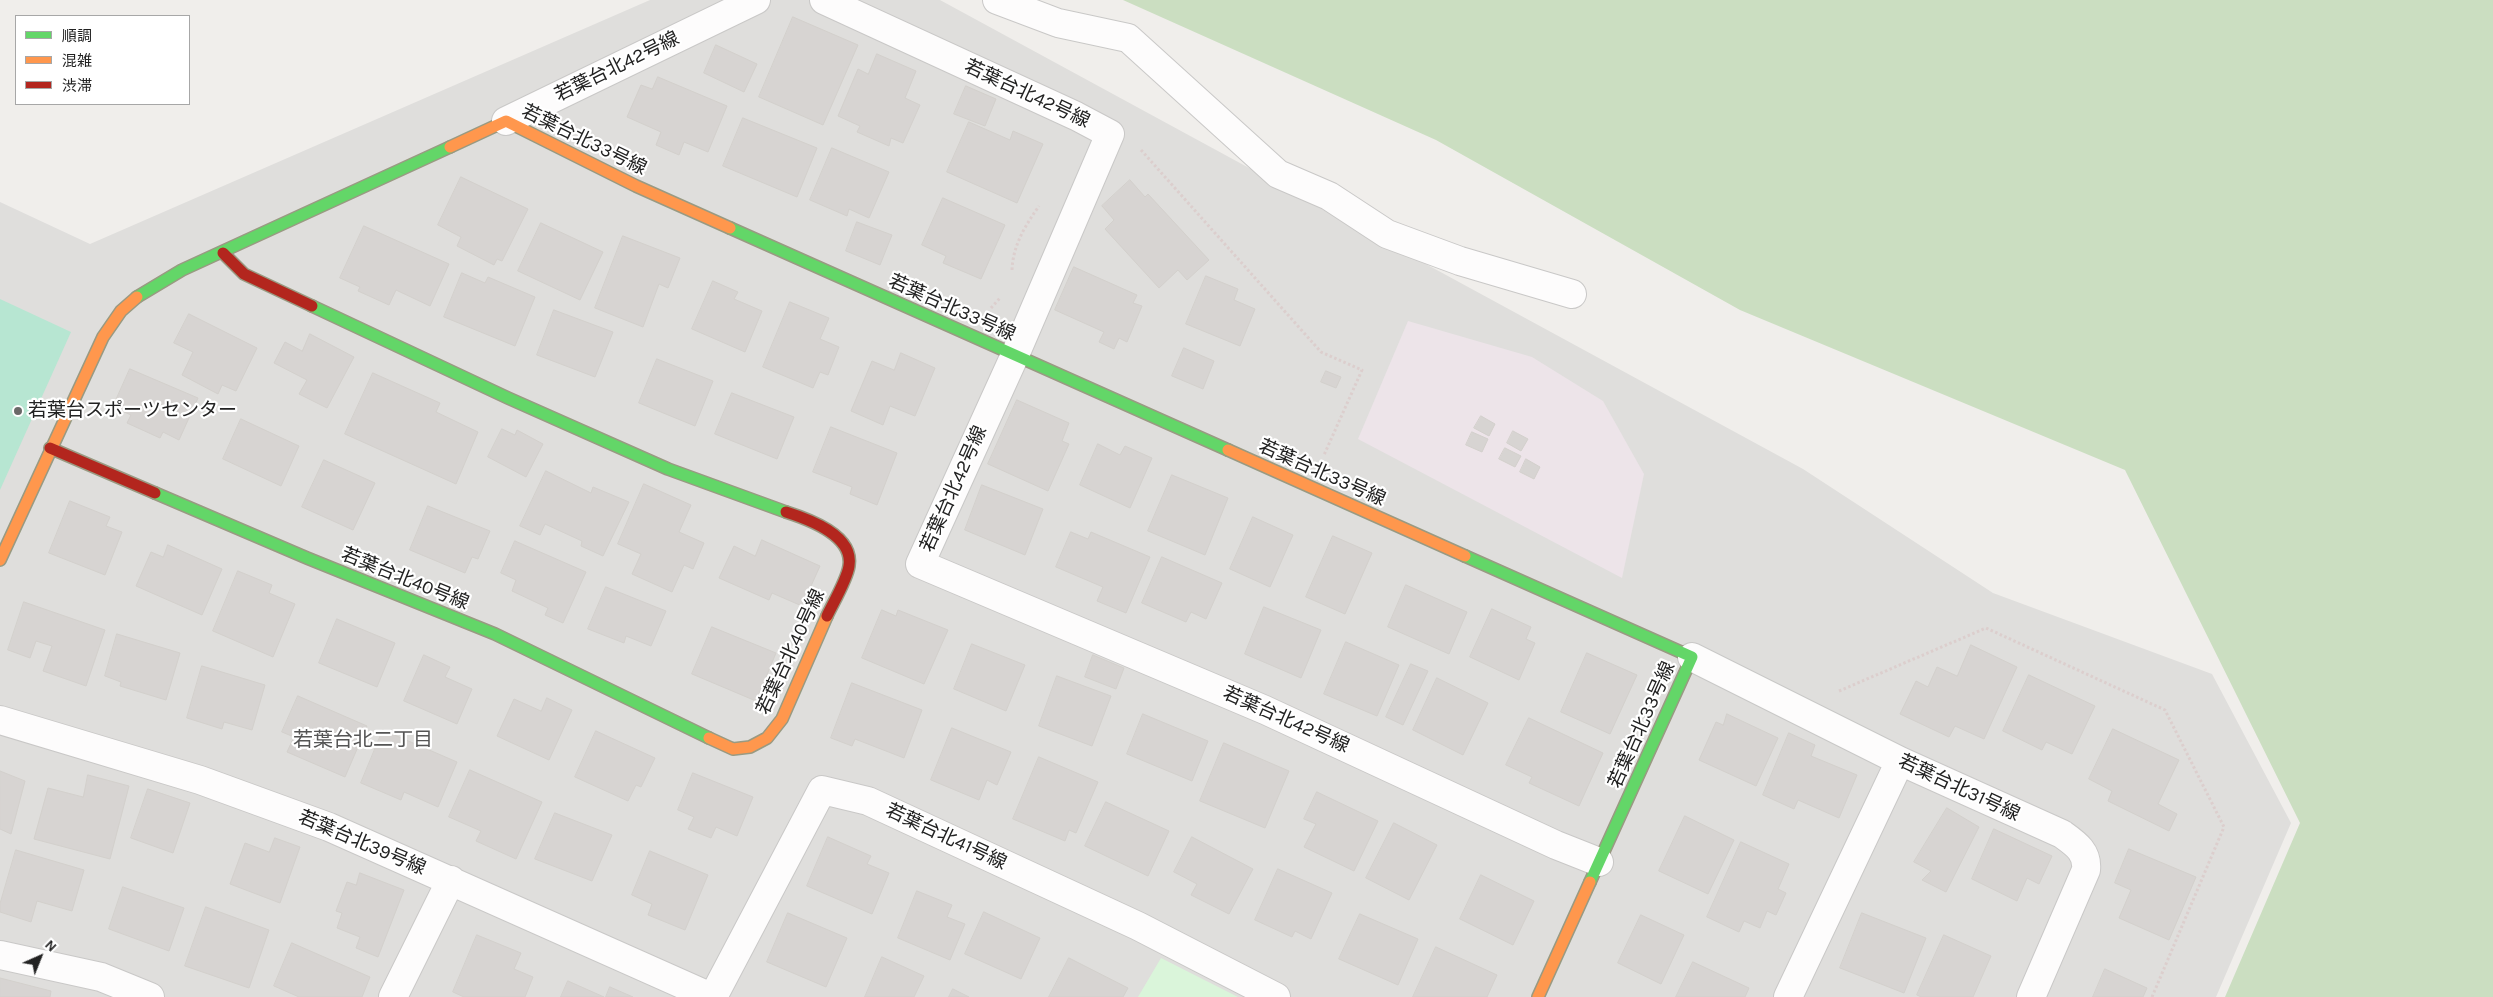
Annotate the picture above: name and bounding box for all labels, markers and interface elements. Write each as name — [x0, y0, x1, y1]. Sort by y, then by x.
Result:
legend — [15, 15, 190, 105]
text: 順調 — [62, 27, 92, 45]
street label: 若葉台北42号線 — [551, 27, 683, 107]
text: 混雑 — [62, 52, 92, 70]
street label: 若葉台北42号線 — [961, 55, 1093, 133]
text: 渋滞 — [62, 77, 92, 95]
street label: 若葉台北33号線 — [518, 100, 650, 180]
street label: 若葉台北33号線 — [885, 270, 1019, 346]
place label: 若葉台スポーツセンター — [28, 400, 237, 422]
marker: 若葉台スポーツセンター — [12, 405, 24, 417]
street label: 若葉台北42号線 — [916, 422, 992, 556]
street label: 若葉台北33号線 — [1255, 435, 1389, 511]
street label: 若葉台北40号線 — [338, 543, 472, 615]
street label: 若葉台北40号線 — [752, 586, 830, 718]
street label: 若葉台北33号線 — [1604, 658, 1680, 792]
street label: 若葉台北42号線 — [1219, 682, 1353, 758]
district label: 若葉台北二丁目 — [293, 728, 433, 752]
street label: 若葉台北31号線 — [1895, 750, 2023, 826]
street label: 若葉台北41号線 — [882, 799, 1010, 875]
street label: 若葉台北39号線 — [295, 806, 429, 880]
north arrow — [15, 932, 65, 982]
text: N — [41, 936, 60, 955]

